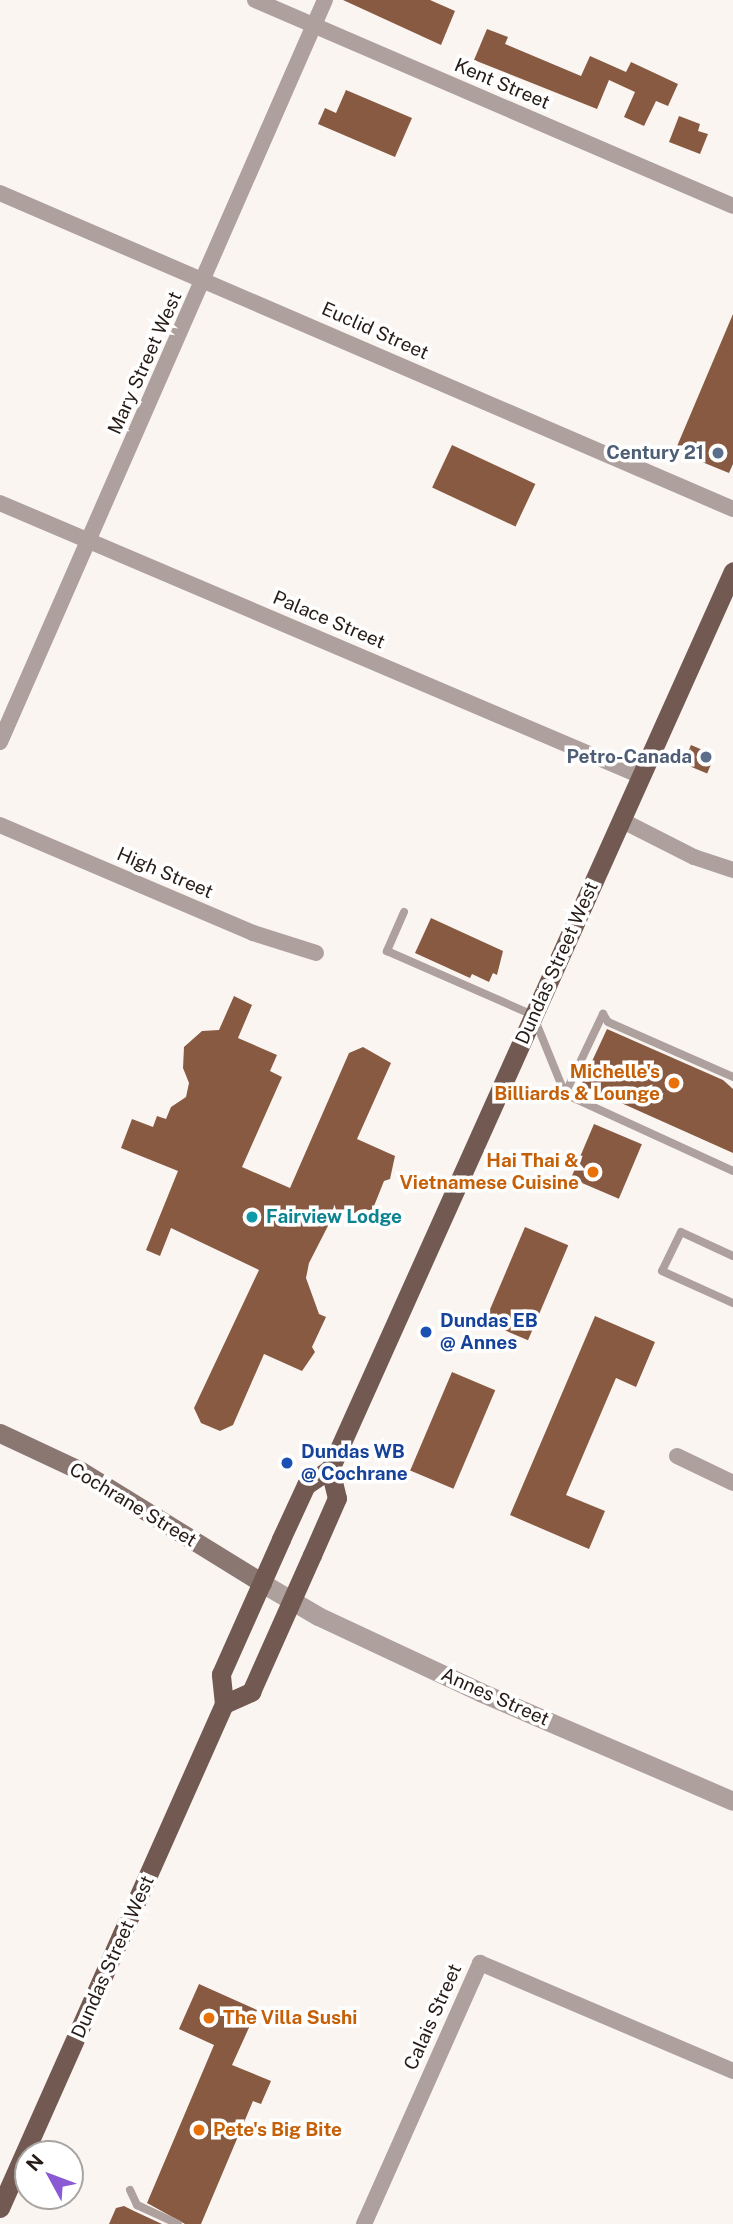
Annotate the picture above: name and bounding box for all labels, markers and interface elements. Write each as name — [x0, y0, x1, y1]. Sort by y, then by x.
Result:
street label: Kent Street — [451, 54, 553, 114]
street label: Mary Street West — [103, 288, 187, 438]
street label: Euclid Street — [318, 297, 432, 365]
place label: Century 21 — [606, 442, 704, 464]
marker: Century 21 — [710, 445, 726, 461]
street label: Palace Street — [269, 586, 389, 654]
place label: Petro-Canada — [567, 746, 692, 768]
marker: Petro-Canada — [698, 749, 714, 765]
street label: High Street — [114, 843, 216, 903]
street label: Dundas Street West — [511, 878, 603, 1048]
place label: Michelle's Billiards & Lounge — [494, 1061, 660, 1105]
marker: Michelle's Billiards & Lounge — [666, 1075, 682, 1091]
place label: Hai Thai & Vietnamese Cuisine — [399, 1150, 579, 1194]
marker: Hai Thai & Vietnamese Cuisine — [585, 1164, 601, 1180]
place label: Fairview Lodge — [266, 1206, 402, 1228]
marker: Fairview Lodge — [244, 1209, 260, 1225]
place label: Dundas EB @ Annes — [440, 1310, 538, 1354]
marker: Dundas EB @ Annes — [418, 1324, 434, 1340]
place label: Dundas WB @ Cochrane — [301, 1441, 408, 1485]
marker: Dundas WB @ Cochrane — [279, 1455, 295, 1471]
street label: Cochrane Street — [65, 1458, 201, 1552]
street label: Annes Street — [437, 1663, 553, 1731]
street label: Dundas Street West — [67, 1872, 159, 2042]
street label: Calais Street — [399, 1960, 467, 2074]
place label: The Villa Sushi — [223, 2007, 358, 2029]
marker: The Villa Sushi — [201, 2010, 217, 2026]
place label: Pete's Big Bite — [213, 2119, 342, 2141]
marker: Pete's Big Bite — [191, 2122, 207, 2138]
north arrow — [14, 2140, 84, 2210]
text: N — [21, 2150, 48, 2175]

